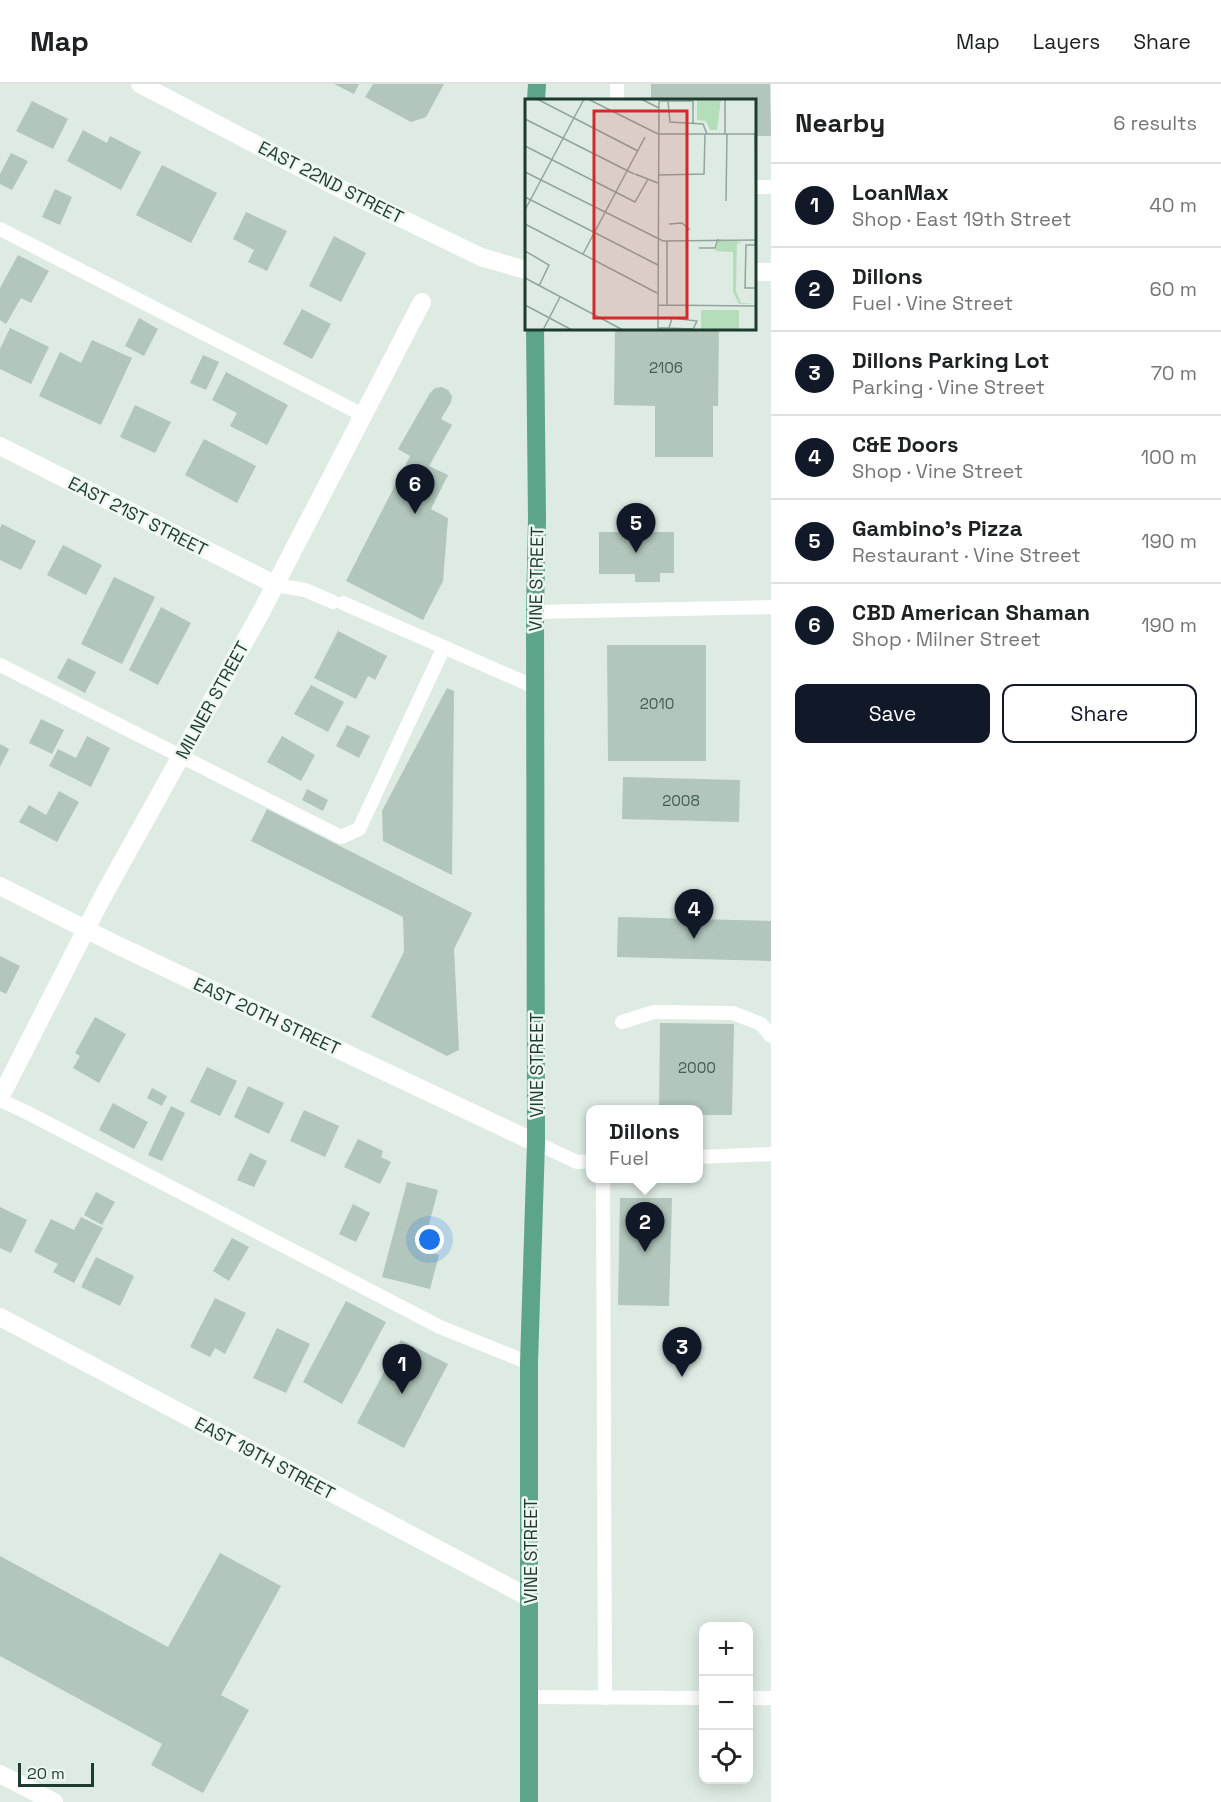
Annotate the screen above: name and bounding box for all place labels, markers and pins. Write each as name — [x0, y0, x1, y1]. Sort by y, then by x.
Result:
pin: 6 — [396, 464, 434, 514]
pin: 5 — [616, 504, 656, 553]
pin: 4 — [674, 890, 714, 939]
pin: 2 — [626, 1202, 664, 1252]
pin: 3 — [662, 1328, 702, 1377]
pin: 1 — [382, 1344, 422, 1394]

